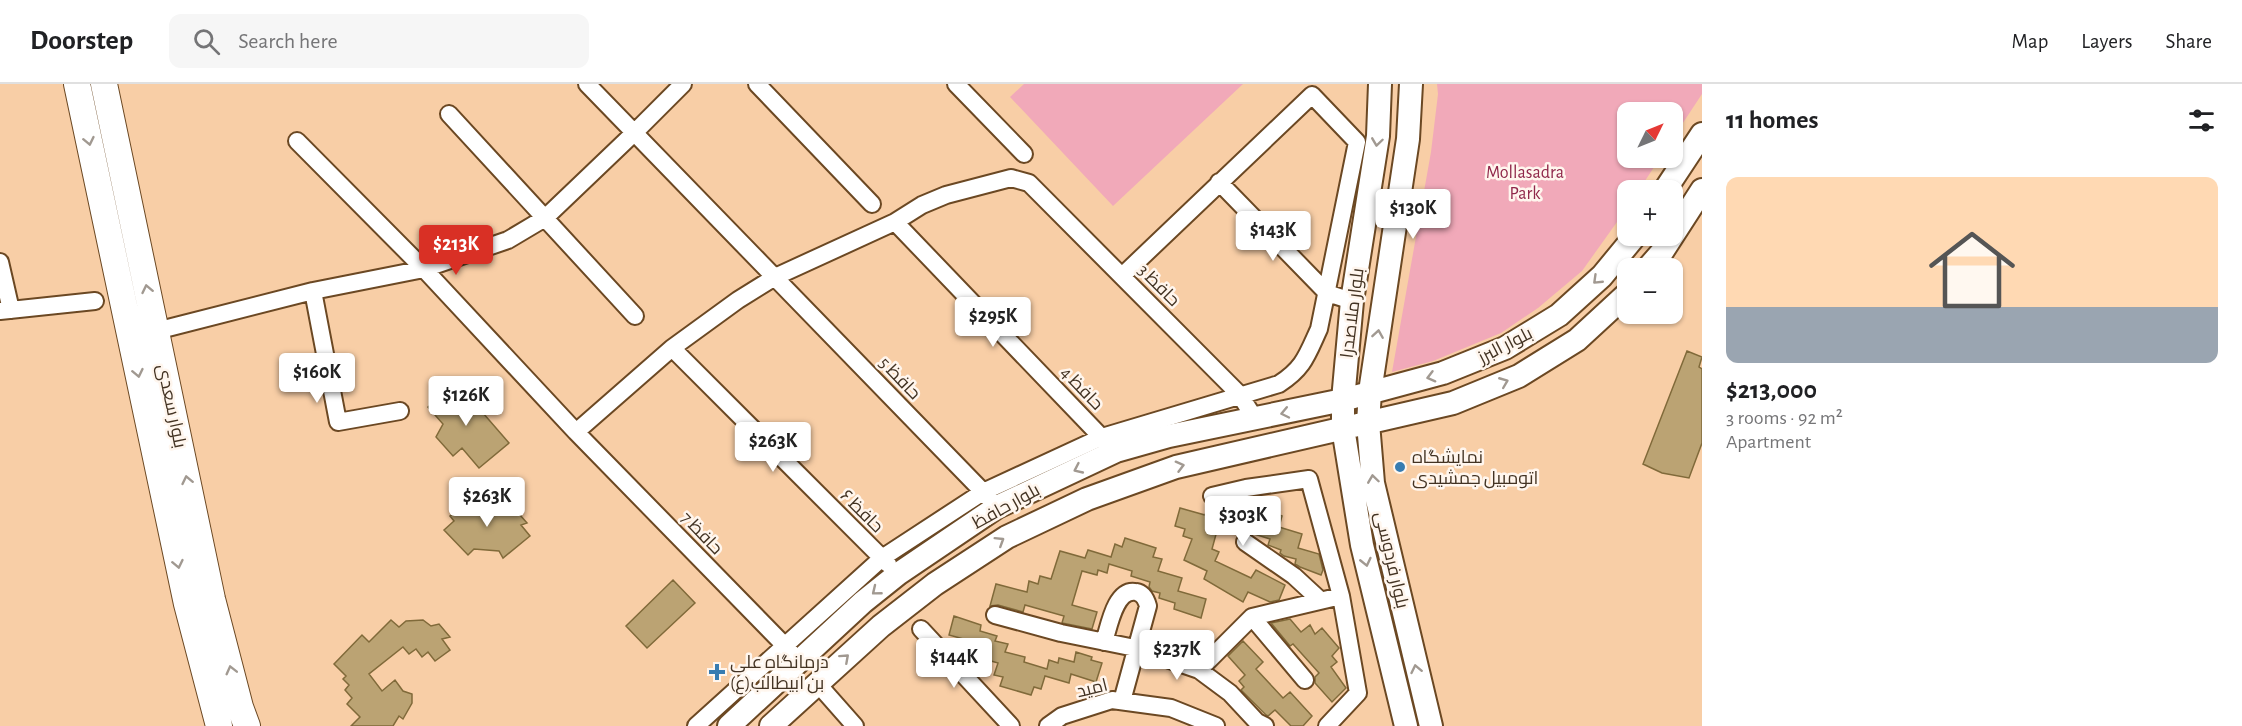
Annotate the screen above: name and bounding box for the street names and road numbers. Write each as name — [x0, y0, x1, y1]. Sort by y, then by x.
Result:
street label: حافظ 3 — [1134, 261, 1183, 310]
street label: بلوار ملاصدرا — [1339, 267, 1368, 359]
street label: بلوار البرز — [1474, 325, 1536, 369]
street label: حافظ 5 — [875, 354, 923, 403]
street label: بلوار سعدی — [152, 363, 189, 450]
street label: حافظ 4 — [1057, 364, 1106, 414]
street label: بلوار حافظ — [970, 481, 1044, 534]
street label: حافظ ۶ — [836, 487, 886, 537]
street label: حافظ 7 — [677, 509, 725, 558]
street label: بلوار فردوسی — [1370, 510, 1411, 611]
street label: امید — [1075, 676, 1110, 701]

